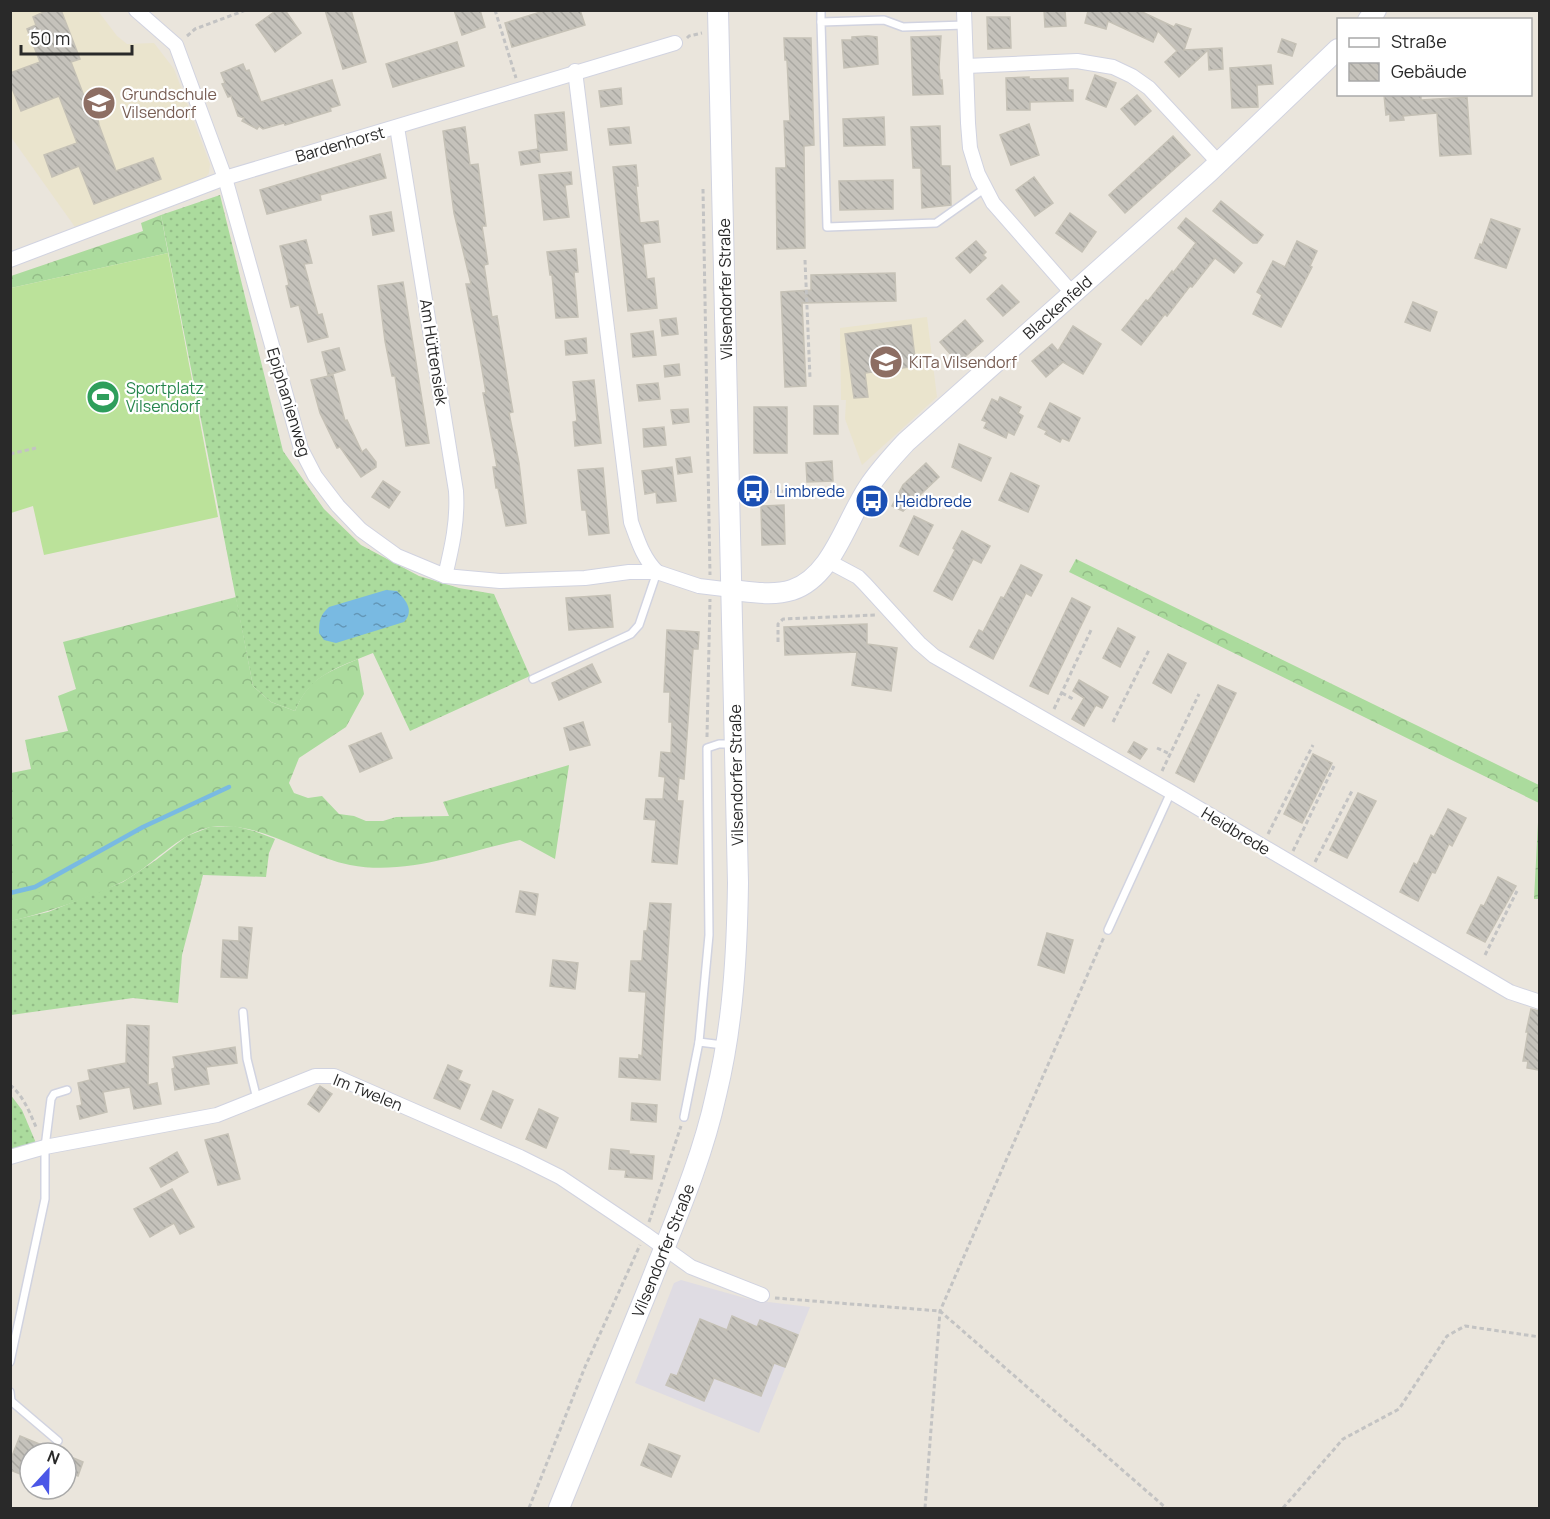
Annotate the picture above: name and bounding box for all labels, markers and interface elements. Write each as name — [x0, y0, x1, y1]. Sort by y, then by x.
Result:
scale bar — [21, 18, 132, 56]
legend — [1337, 18, 1532, 96]
text: 50 m — [30, 26, 70, 50]
text: Straße — [1391, 29, 1447, 53]
text: Gebäude — [1391, 59, 1467, 83]
place label: Grundschule Vilsendorf — [122, 83, 217, 123]
school or university icon: Grundschule Vilsendorf — [81, 85, 117, 121]
street label: Bardenhorst — [293, 121, 387, 167]
street label: Vilsendorfer Straße — [713, 218, 737, 360]
street label: Blackenfeld — [1018, 270, 1097, 344]
street label: Am Hüttensiek — [415, 297, 453, 408]
school or university icon: KiTa Vilsendorf — [868, 344, 904, 380]
street label: Epiphanienweg — [262, 345, 316, 459]
place label: KiTa Vilsendorf — [909, 351, 1017, 373]
place label: Sportplatz Vilsendorf — [126, 377, 204, 417]
sports icon: Sportplatz Vilsendorf — [85, 379, 121, 415]
bus stop icon: Limbrede — [735, 473, 771, 509]
place label: Limbrede — [776, 480, 845, 502]
bus stop icon: Heidbrede — [854, 483, 890, 519]
place label: Heidbrede — [895, 490, 972, 512]
street label: Vilsendorfer Straße — [724, 704, 748, 846]
street label: Heidbrede — [1197, 802, 1275, 860]
street label: Im Twelen — [330, 1068, 406, 1116]
street label: Vilsendorfer Straße — [627, 1180, 700, 1320]
north arrow — [18, 1441, 78, 1501]
text: N — [44, 1445, 63, 1469]

